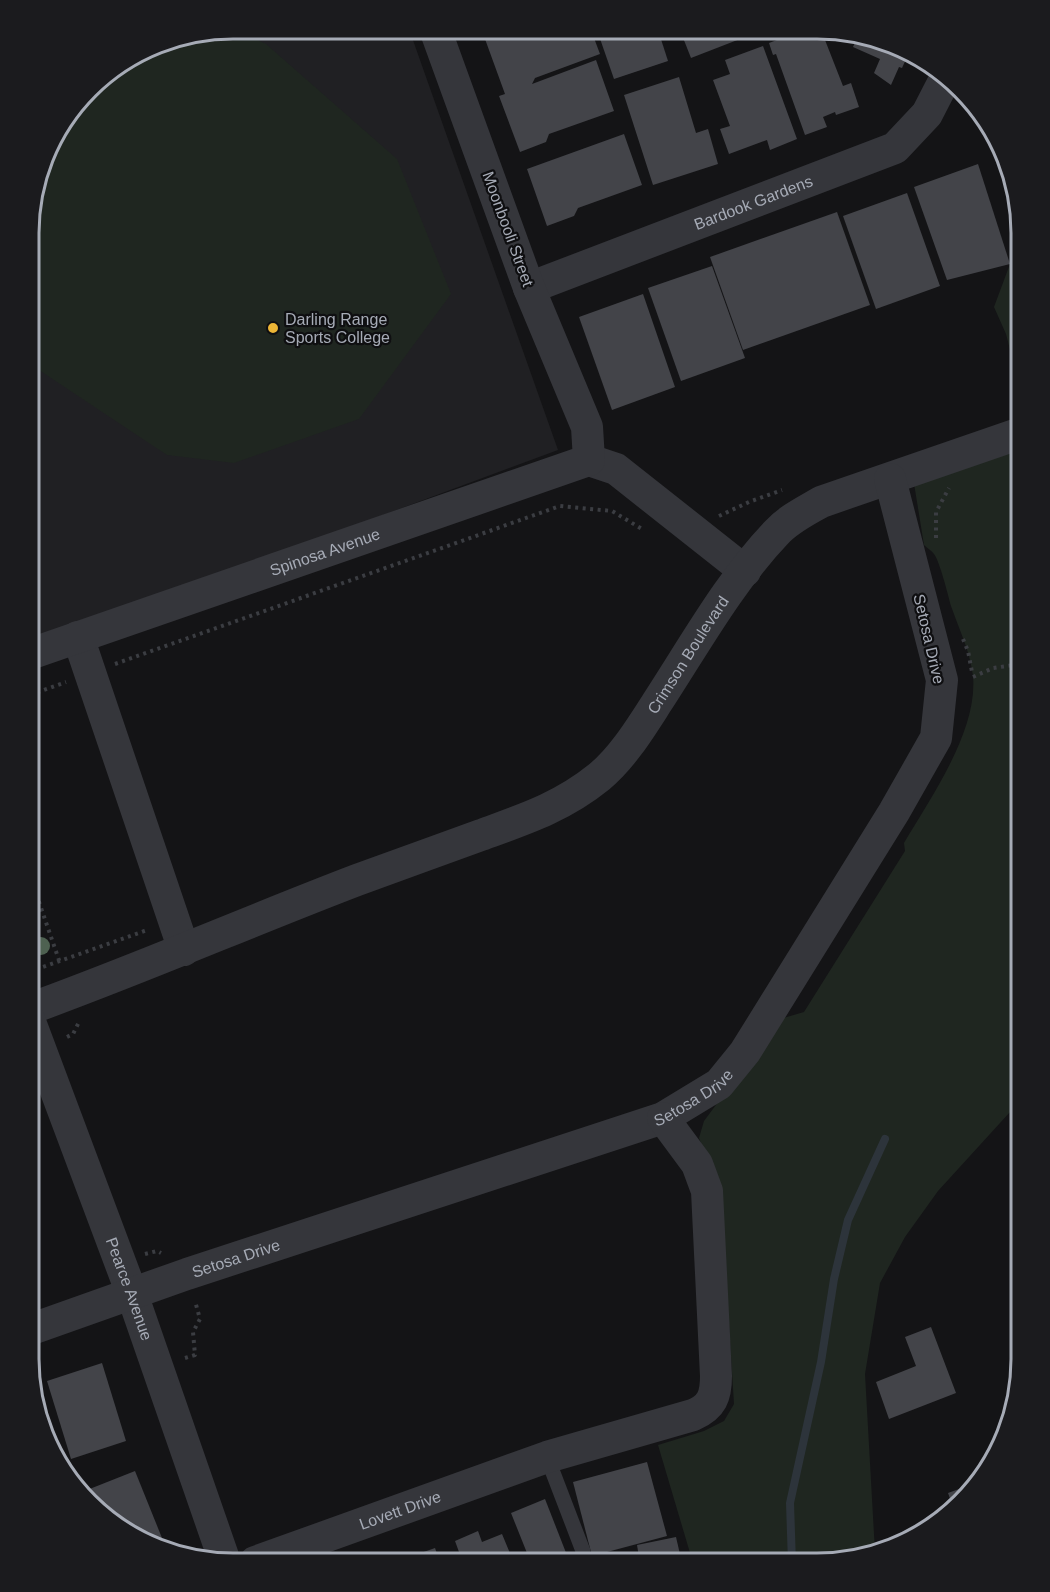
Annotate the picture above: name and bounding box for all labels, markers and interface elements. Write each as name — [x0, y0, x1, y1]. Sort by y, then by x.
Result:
street label: Moonbooli Street — [479, 169, 537, 289]
street label: Bardook Gardens — [692, 172, 815, 233]
place label: Darling Range Sports College — [285, 311, 390, 346]
marker: Darling Range Sports College — [266, 321, 280, 335]
street label: Spinosa Avenue — [267, 525, 382, 579]
street label: Setosa Drive — [910, 592, 948, 686]
street label: Crimson Boulevard — [644, 593, 732, 717]
street label: Setosa Drive — [651, 1066, 736, 1129]
street label: Pearce Avenue — [103, 1235, 156, 1343]
street label: Setosa Drive — [190, 1236, 282, 1280]
street label: Lovett Drive — [357, 1487, 443, 1532]

